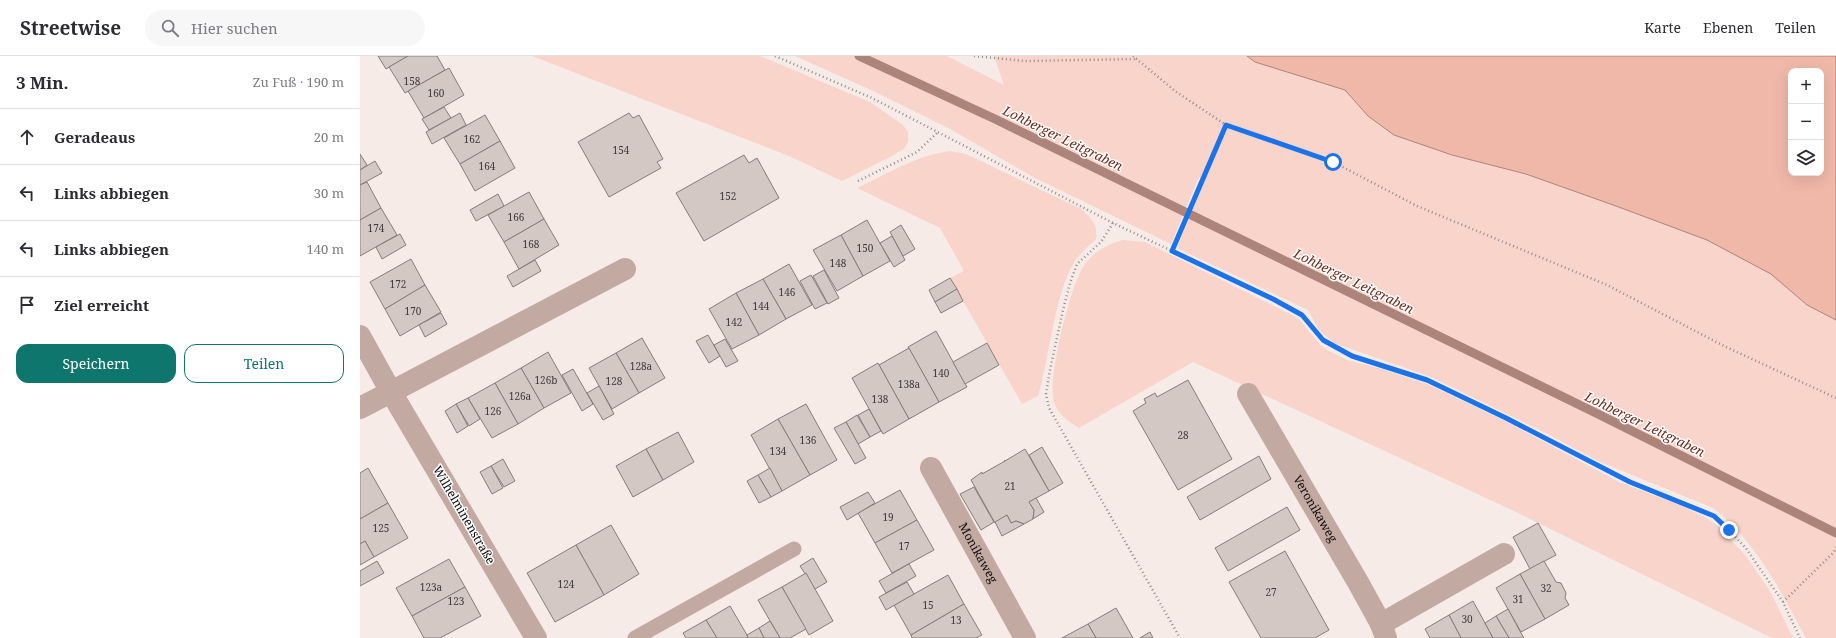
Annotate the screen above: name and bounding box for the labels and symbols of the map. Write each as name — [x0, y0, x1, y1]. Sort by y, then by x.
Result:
house number: 158 — [404, 74, 421, 88]
house number: 160 — [428, 86, 445, 100]
water label: Lohberger Leitgraben — [999, 101, 1126, 175]
house number: 162 — [464, 132, 480, 146]
house number: 154 — [613, 143, 630, 157]
route start — [1324, 153, 1342, 171]
house number: 164 — [479, 159, 496, 173]
house number: 152 — [720, 189, 736, 203]
house number: 166 — [508, 210, 525, 224]
house number: 174 — [368, 221, 385, 235]
house number: 168 — [523, 237, 540, 251]
house number: 150 — [857, 241, 874, 255]
water label: Lohberger Leitgraben — [1290, 244, 1417, 318]
house number: 148 — [830, 256, 847, 270]
house number: 172 — [390, 277, 406, 291]
house number: 146 — [779, 285, 796, 299]
house number: 144 — [753, 299, 770, 313]
house number: 170 — [405, 304, 422, 318]
house number: 142 — [726, 315, 742, 329]
house number: 128a — [630, 359, 653, 373]
house number: 140 — [933, 366, 950, 380]
house number: 126b — [535, 373, 557, 387]
house number: 128 — [606, 374, 623, 388]
house number: 138a — [898, 377, 921, 391]
water label: Lohberger Leitgraben — [1581, 387, 1708, 461]
house number: 126a — [509, 389, 532, 403]
house number: 138 — [872, 392, 889, 406]
house number: 126 — [485, 404, 502, 418]
house number: 28 — [1177, 428, 1189, 442]
house number: 136 — [800, 433, 817, 447]
house number: 134 — [770, 444, 787, 458]
street label: Wilhelminenstraße — [429, 462, 500, 567]
street label: Veronikaweg — [1289, 472, 1342, 546]
house number: 21 — [1004, 479, 1016, 493]
house number: 19 — [882, 510, 894, 524]
street label: Monikaweg — [955, 519, 1002, 586]
house number: 125 — [373, 521, 389, 535]
route end — [1720, 521, 1738, 539]
house number: 17 — [898, 539, 910, 553]
house number: 124 — [558, 577, 575, 591]
house number: 123a — [420, 580, 443, 594]
house number: 32 — [1540, 581, 1552, 595]
house number: 27 — [1265, 585, 1277, 599]
house number: 31 — [1512, 592, 1524, 606]
house number: 123 — [448, 594, 465, 608]
house number: 15 — [922, 598, 934, 612]
house number: 30 — [1461, 612, 1473, 626]
house number: 13 — [950, 613, 962, 627]

